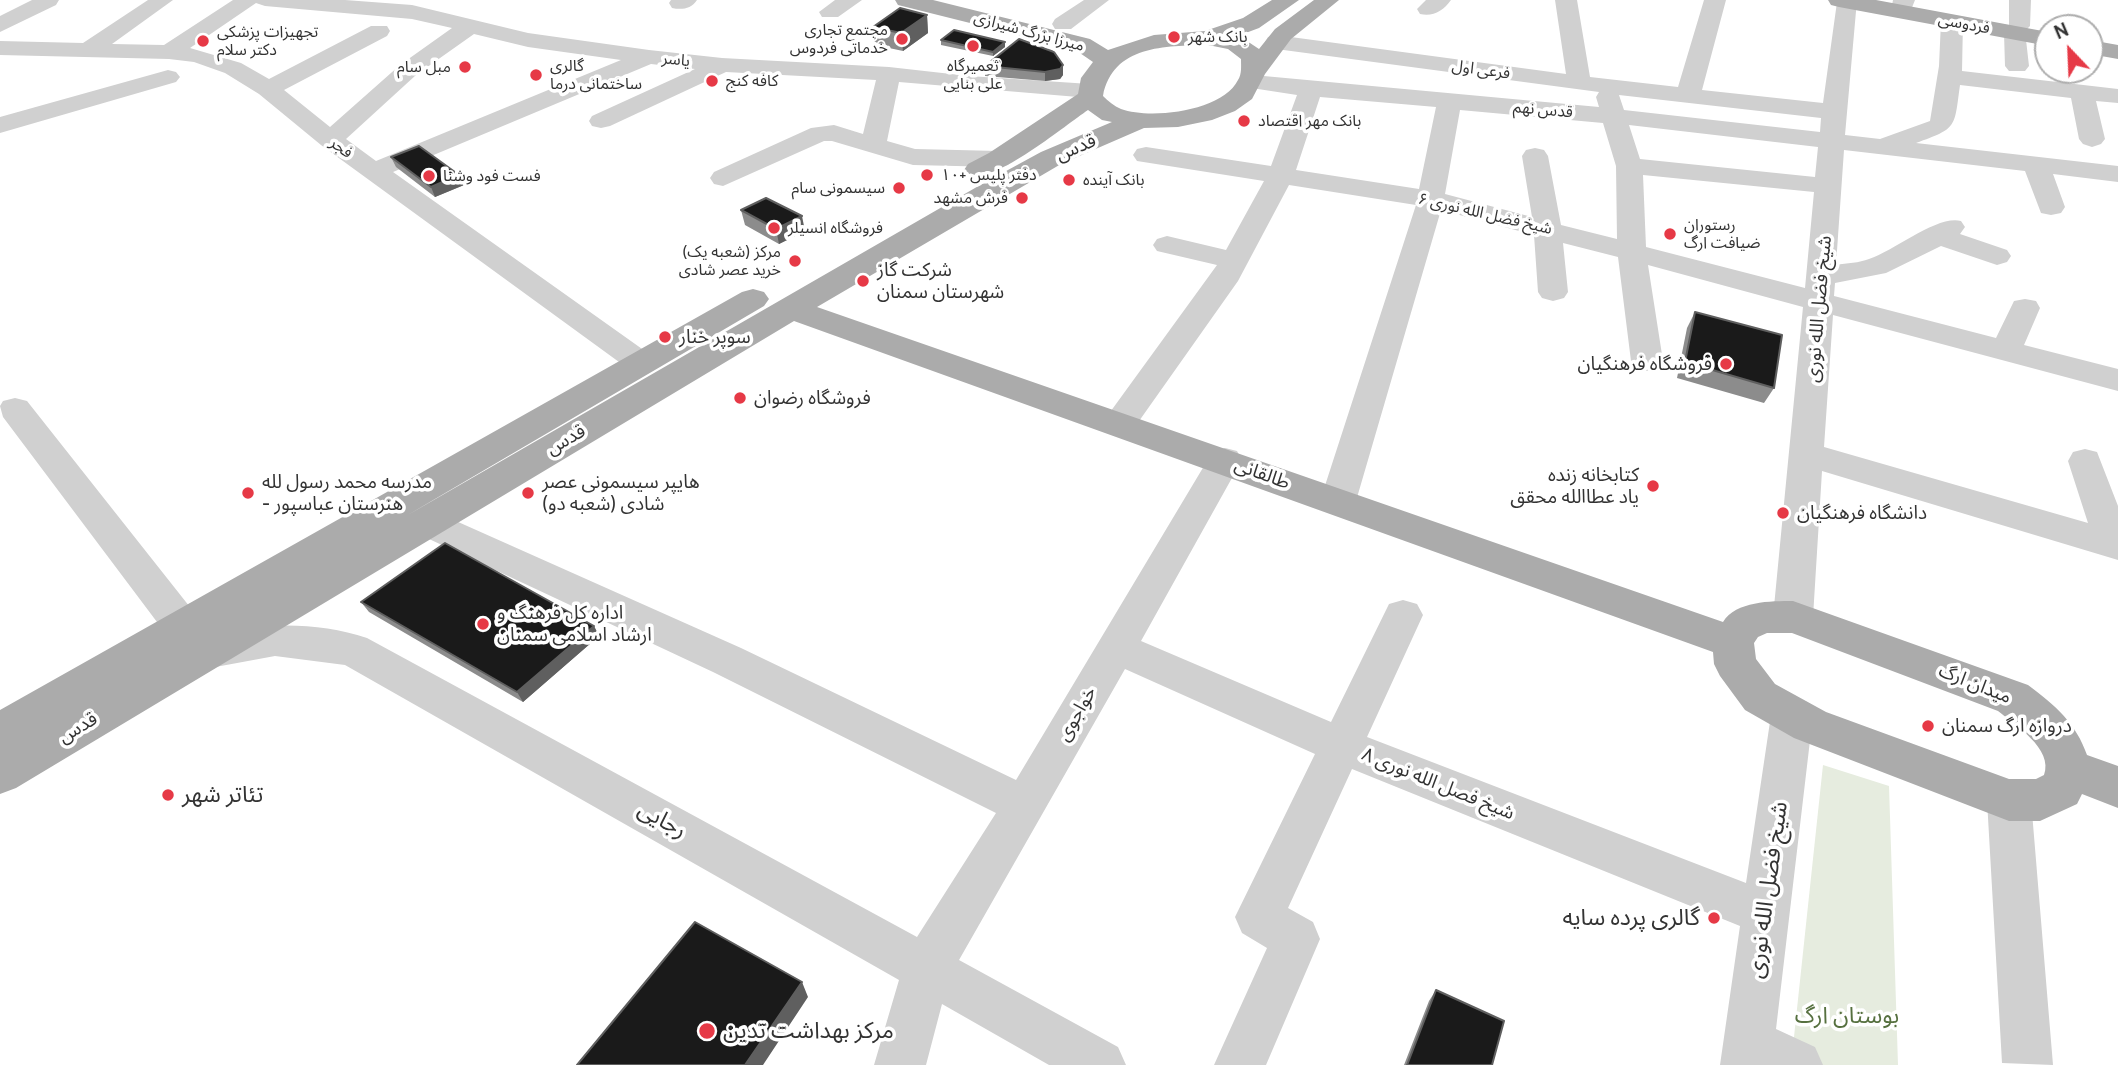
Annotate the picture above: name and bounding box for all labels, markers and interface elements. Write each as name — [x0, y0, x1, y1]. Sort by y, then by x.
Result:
street label: میرزا بزرگ شیرازی — [972, 8, 1086, 56]
street label: فردوسی — [1937, 10, 1991, 38]
north arrow — [2034, 14, 2104, 84]
text: N — [2051, 18, 2072, 44]
place label: مجتمع تجاری خدماتی فردوس — [790, 20, 888, 58]
place label: تجهیزات پزشکی دکتر سلام — [217, 22, 318, 60]
place label: بانک شهر — [1188, 27, 1247, 47]
marker: بانک شهر — [1166, 29, 1182, 45]
marker: مجتمع تجاری خدماتی فردوس — [894, 31, 910, 47]
marker: تجهیزات پزشکی دکتر سلام — [195, 33, 211, 49]
marker: تعمیرگاه علی بنایی — [965, 38, 981, 54]
street label: یاسر — [661, 49, 691, 71]
place label: گالری ساختمانی درما — [550, 56, 642, 94]
place label: تعمیرگاه علی بنایی — [943, 56, 1003, 94]
street label: فرعی اول — [1451, 56, 1511, 84]
place label: مبل سام — [397, 57, 451, 77]
marker: مبل سام — [457, 59, 473, 75]
marker: گالری ساختمانی درما — [528, 67, 544, 83]
place label: کافه کنج — [726, 71, 778, 91]
marker: کافه کنج — [704, 73, 720, 89]
street label: قدس نهم — [1512, 98, 1574, 122]
place label: بانک مهر اقتصاد — [1258, 111, 1361, 131]
marker: بانک مهر اقتصاد — [1236, 113, 1252, 129]
street label: قدس — [1052, 129, 1100, 167]
street label: فجر — [326, 133, 356, 163]
place label: دفتر پلیس +۱۰ — [941, 165, 1037, 185]
place label: فست فود وشنا — [443, 166, 541, 186]
marker: دفتر پلیس +۱۰ — [919, 167, 935, 183]
marker: فست فود وشنا — [421, 168, 437, 184]
place label: بانک آینده — [1083, 170, 1144, 190]
marker: بانک آینده — [1061, 172, 1077, 188]
place label: سیسمونی سام — [791, 178, 885, 198]
marker: سیسمونی سام — [891, 180, 907, 196]
place label: فرش مشهد — [933, 188, 1008, 208]
street label: شیخ فضل الله نوری ۶ — [1416, 189, 1554, 239]
marker: فرش مشهد — [1014, 190, 1030, 206]
place label: رستوران ضیافت ارگ — [1684, 215, 1760, 253]
place label: فروشگاه انسیلر — [788, 218, 883, 238]
marker: فروشگاه انسیلر — [766, 220, 782, 236]
marker: رستوران ضیافت ارگ — [1662, 226, 1678, 242]
street label: شیخ فضل الله نوری — [1801, 235, 1837, 383]
place label: (شعبه یک) مرکز خرید عصر شادی — [679, 242, 781, 280]
marker: (شعبه یک) مرکز خرید عصر شادی — [787, 253, 803, 269]
place label: شرکت گاز شهرستان سمنان — [877, 259, 1004, 303]
marker: شرکت گاز شهرستان سمنان — [855, 273, 871, 289]
place label: سوپر خنار — [679, 326, 751, 348]
marker: سوپر خنار — [657, 329, 673, 345]
place label: فروشگاه فرهنگیان — [1577, 353, 1712, 375]
marker: فروشگاه فرهنگیان — [1718, 356, 1734, 372]
place label: فروشگاه رضوان — [754, 387, 871, 409]
marker: فروشگاه رضوان — [732, 390, 748, 406]
street label: قدس — [542, 420, 590, 460]
street label: طالقانی — [1231, 453, 1293, 495]
place label: کتابخانه زنده یاد عطاالله محقق — [1510, 464, 1639, 508]
place label: مدرسه محمد رسول لله - هنرستان عباسپور — [262, 471, 432, 515]
place label: هایپر سیسمونی عصر شادی (شعبه دو) — [542, 471, 700, 515]
marker: کتابخانه زنده یاد عطاالله محقق — [1645, 478, 1661, 494]
marker: مدرسه محمد رسول لله - هنرستان عباسپور — [240, 485, 256, 501]
marker: هایپر سیسمونی عصر شادی (شعبه دو) — [520, 485, 536, 501]
place label: دانشگاه فرهنگیان — [1797, 502, 1927, 524]
marker: دانشگاه فرهنگیان — [1775, 505, 1791, 521]
place label: اداره کل فرهنگ و ارشاد اسلامی سمنان — [497, 602, 652, 646]
marker: اداره کل فرهنگ و ارشاد اسلامی سمنان — [475, 616, 491, 632]
street label: میدان ارگ — [1935, 659, 2015, 709]
street label: خواجوی — [1052, 683, 1102, 745]
street label: قدس — [54, 708, 102, 748]
place label: دروازه ارگ سمنان — [1942, 715, 2072, 737]
marker: دروازه ارگ سمنان — [1920, 718, 1936, 734]
street label: شیخ فصل الله نوری ۸ — [1358, 743, 1518, 825]
place label: تئاتر شهر — [182, 781, 263, 809]
marker: تئاتر شهر — [160, 787, 176, 803]
street label: رجایی — [633, 795, 691, 845]
street label: شیخ فضل الله نوری — [1742, 800, 1794, 980]
place label: گالری پرده سایه — [1563, 904, 1700, 932]
marker: گالری پرده سایه — [1706, 910, 1722, 926]
park label: بوستان ارگ — [1795, 1002, 1899, 1030]
place label: مرکز بهداشت تدین — [723, 1017, 894, 1045]
marker: مرکز بهداشت تدین — [697, 1021, 717, 1041]

